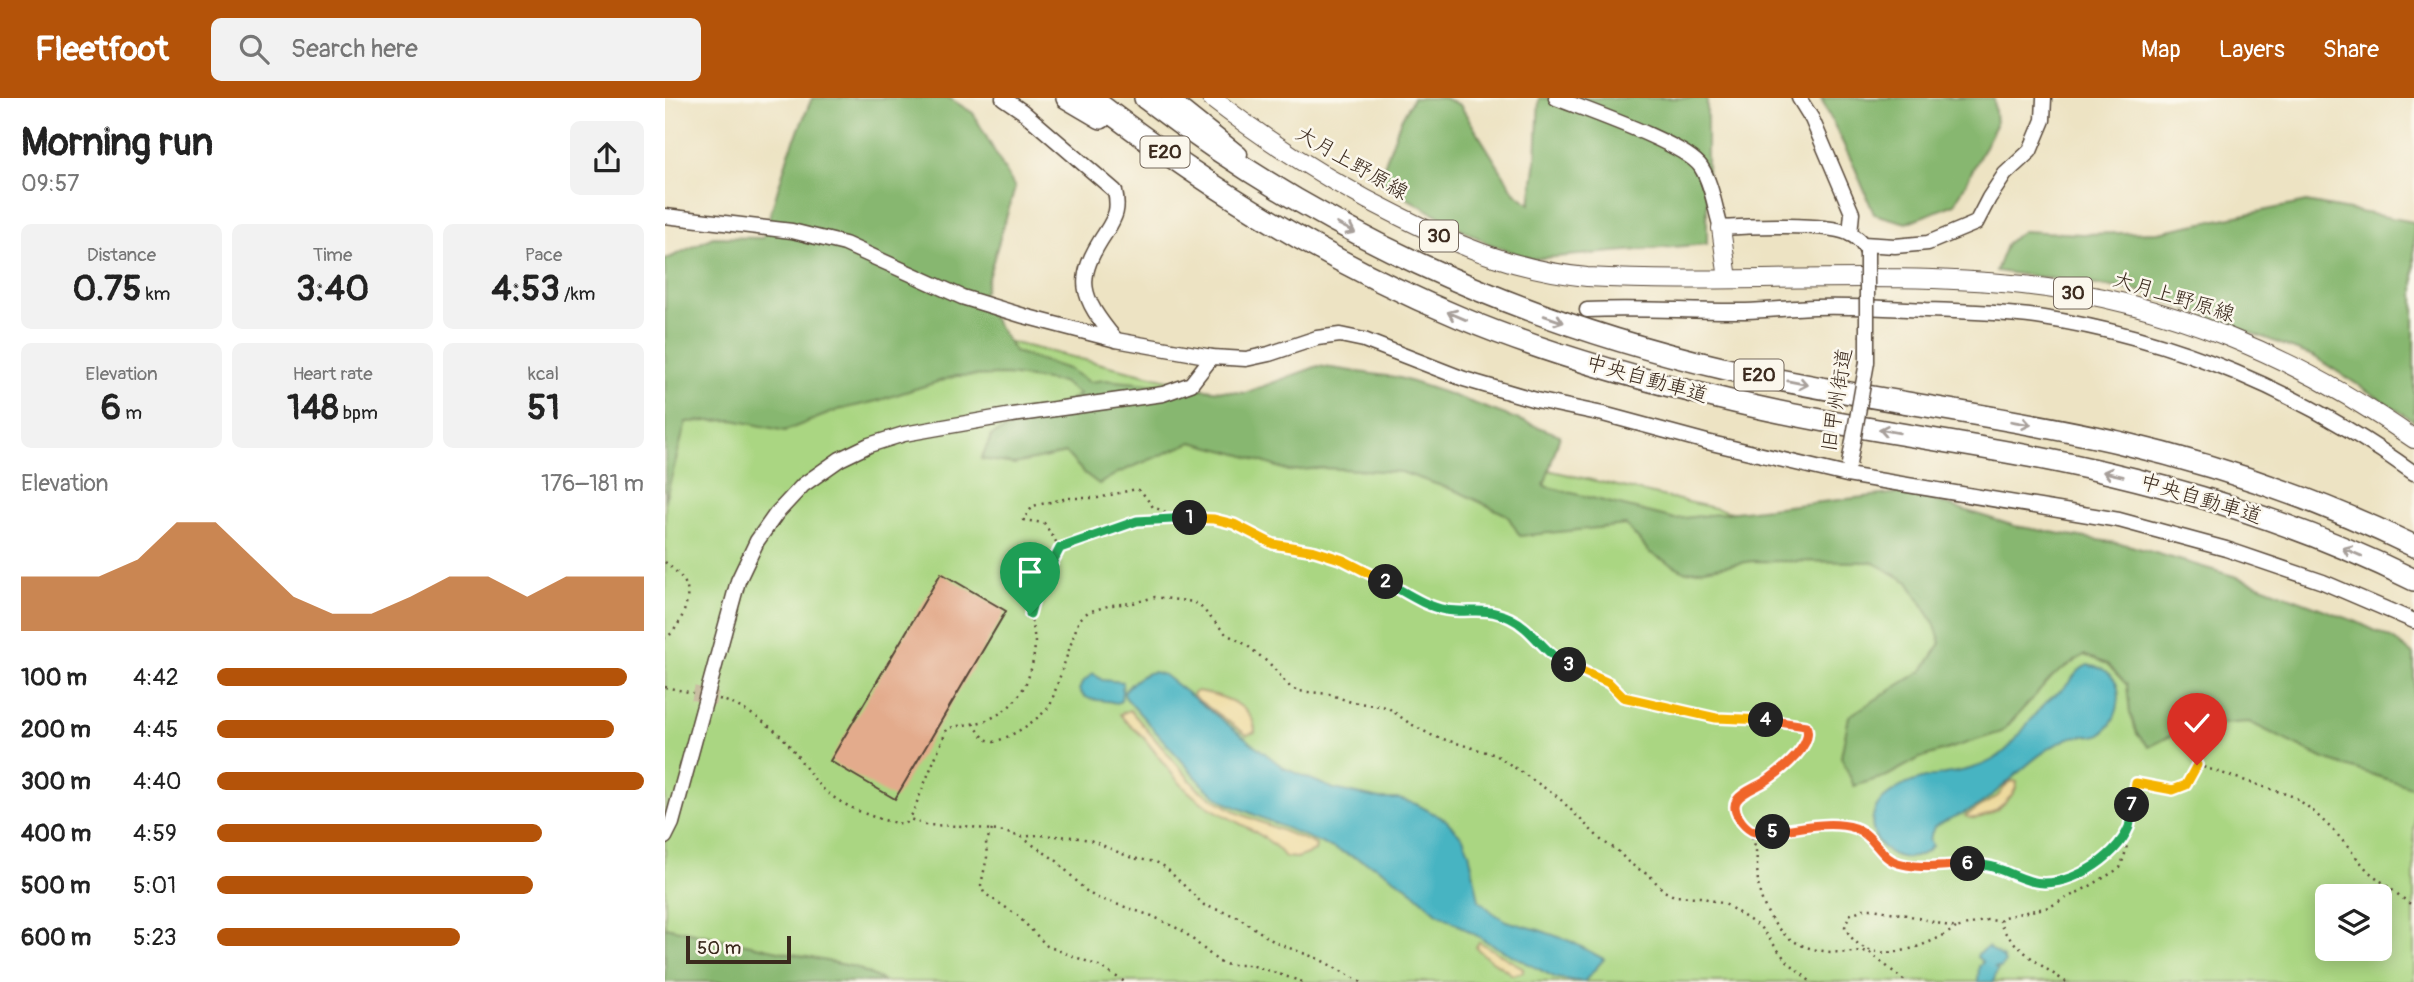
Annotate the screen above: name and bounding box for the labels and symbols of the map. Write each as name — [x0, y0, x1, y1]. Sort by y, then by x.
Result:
street label: 大月上野原線 — [1291, 120, 1413, 206]
road number: E20 — [1141, 136, 1189, 168]
road number: 30 — [1420, 220, 1458, 252]
one-way arrow — [1335, 222, 1356, 236]
street label: 大月上野原線 — [2110, 266, 2238, 328]
road number: 30 — [2054, 278, 2092, 308]
one-way arrow — [1447, 309, 1469, 322]
one-way arrow — [1543, 313, 1565, 326]
street label: 旧甲州街道 — [1815, 346, 1859, 454]
street label: 中央自動車道 — [1583, 349, 1711, 409]
road number: E20 — [1735, 360, 1783, 390]
one-way arrow — [1786, 376, 1808, 390]
one-way arrow — [2010, 416, 2032, 430]
one-way arrow — [1878, 424, 1901, 438]
one-way arrow — [2102, 467, 2124, 480]
street label: 中央自動車道 — [2137, 468, 2265, 530]
pin: 1 — [1173, 500, 1207, 536]
pin — [1000, 542, 1060, 614]
one-way arrow — [2341, 545, 2363, 558]
pin: 2 — [1369, 564, 1403, 600]
pin: 3 — [1551, 648, 1587, 682]
pin — [2167, 693, 2227, 765]
pin: 4 — [1749, 702, 1783, 738]
pin: 7 — [2115, 788, 2149, 822]
pin: 5 — [1755, 814, 1791, 850]
pin: 6 — [1951, 846, 1985, 882]
scale bar — [686, 933, 791, 965]

